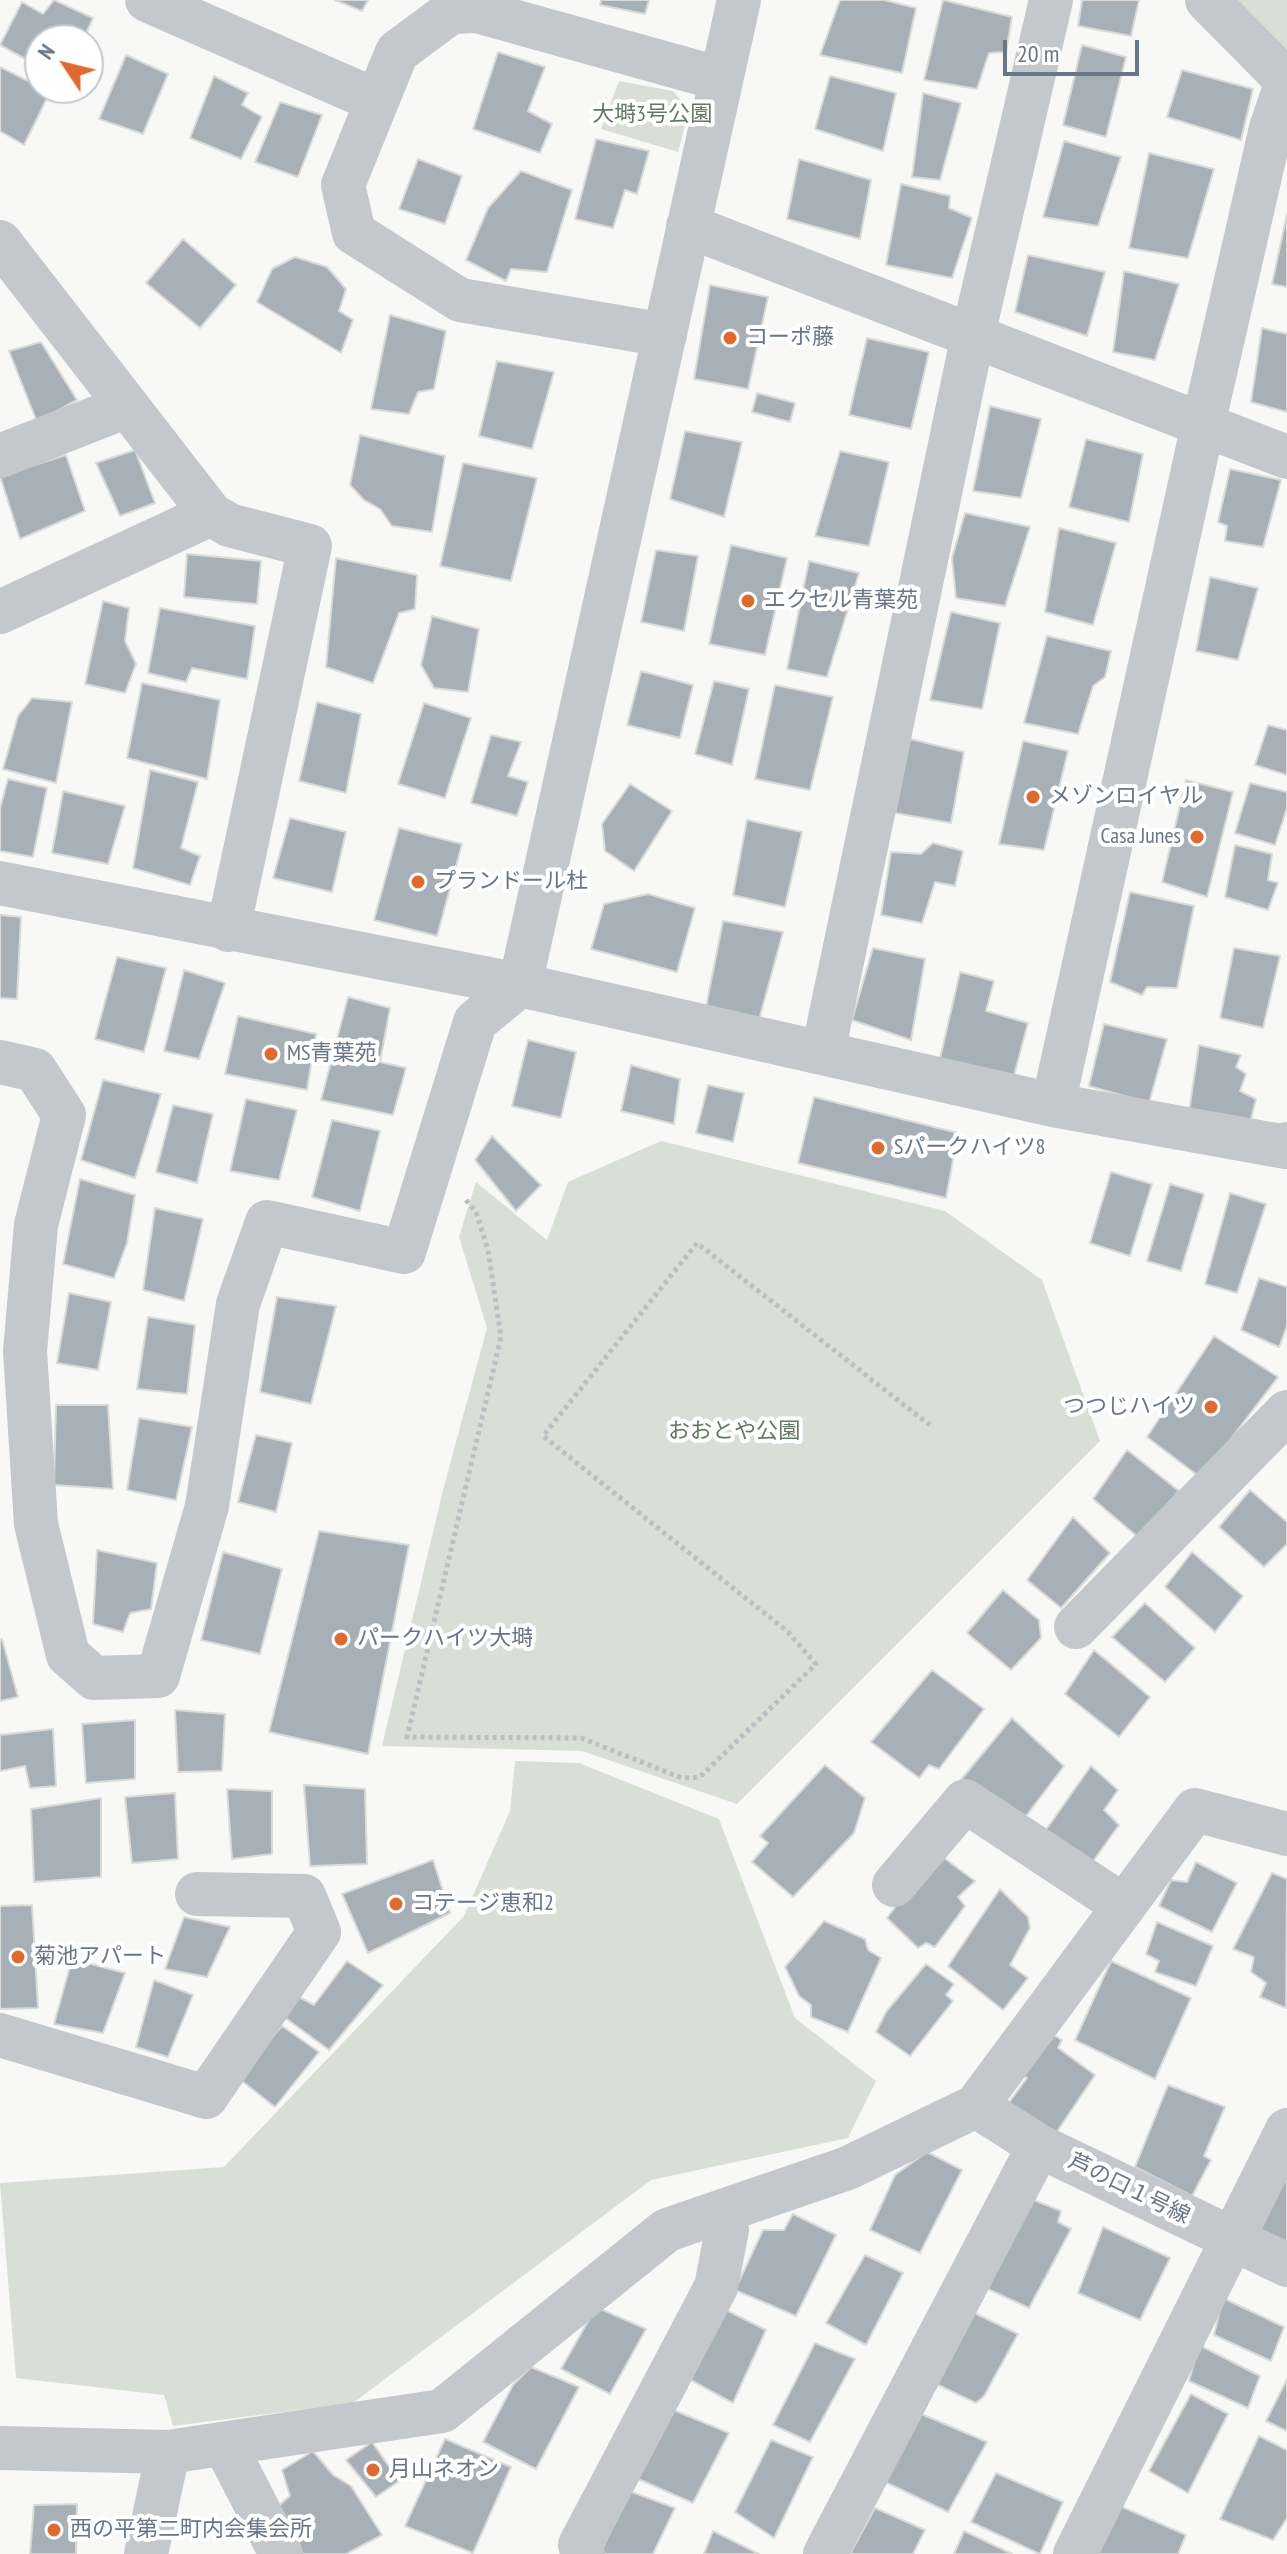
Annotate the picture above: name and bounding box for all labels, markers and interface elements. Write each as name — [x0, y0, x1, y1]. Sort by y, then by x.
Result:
north arrow — [24, 24, 104, 104]
scale bar — [1007, 24, 1143, 74]
text: N — [31, 38, 61, 64]
text: 20 m — [1017, 38, 1059, 69]
park label: 大塒3号公園 — [592, 102, 712, 128]
place label: コーポ藤 — [746, 325, 834, 351]
marker: コーポ藤 — [721, 329, 739, 347]
place label: エクセル青葉苑 — [764, 588, 918, 614]
marker: エクセル青葉苑 — [739, 592, 757, 610]
place label: メゾンロイヤル — [1049, 784, 1203, 810]
marker: メゾンロイヤル — [1024, 788, 1042, 806]
place label: Casa Junes — [1100, 824, 1181, 850]
marker: Casa Junes — [1188, 828, 1206, 846]
place label: プランドール杜 — [434, 869, 588, 895]
marker: プランドール杜 — [409, 873, 427, 891]
place label: MS青葉苑 — [287, 1041, 376, 1067]
marker: MS青葉苑 — [262, 1045, 280, 1063]
place label: Sパークハイツ8 — [894, 1135, 1045, 1161]
marker: Sパークハイツ8 — [869, 1139, 887, 1157]
place label: つつじハイツ — [1063, 1394, 1195, 1420]
marker: つつじハイツ — [1202, 1398, 1220, 1416]
park label: おおとや公園 — [668, 1419, 800, 1445]
place label: パークハイツ大塒 — [357, 1626, 533, 1652]
marker: パークハイツ大塒 — [332, 1630, 350, 1648]
place label: コテージ恵和2 — [412, 1891, 554, 1917]
marker: コテージ恵和2 — [387, 1895, 405, 1913]
place label: 菊池アパート — [34, 1944, 166, 1970]
marker: 菊池アパート — [9, 1948, 27, 1966]
street label: 芦の口１号線 — [1064, 2148, 1194, 2230]
place label: 月山ネオン — [389, 2457, 499, 2483]
marker: 月山ネオン — [364, 2461, 382, 2479]
place label: 西の平第二町内会集会所 — [70, 2517, 312, 2543]
marker: 西の平第二町内会集会所 — [45, 2521, 63, 2539]

